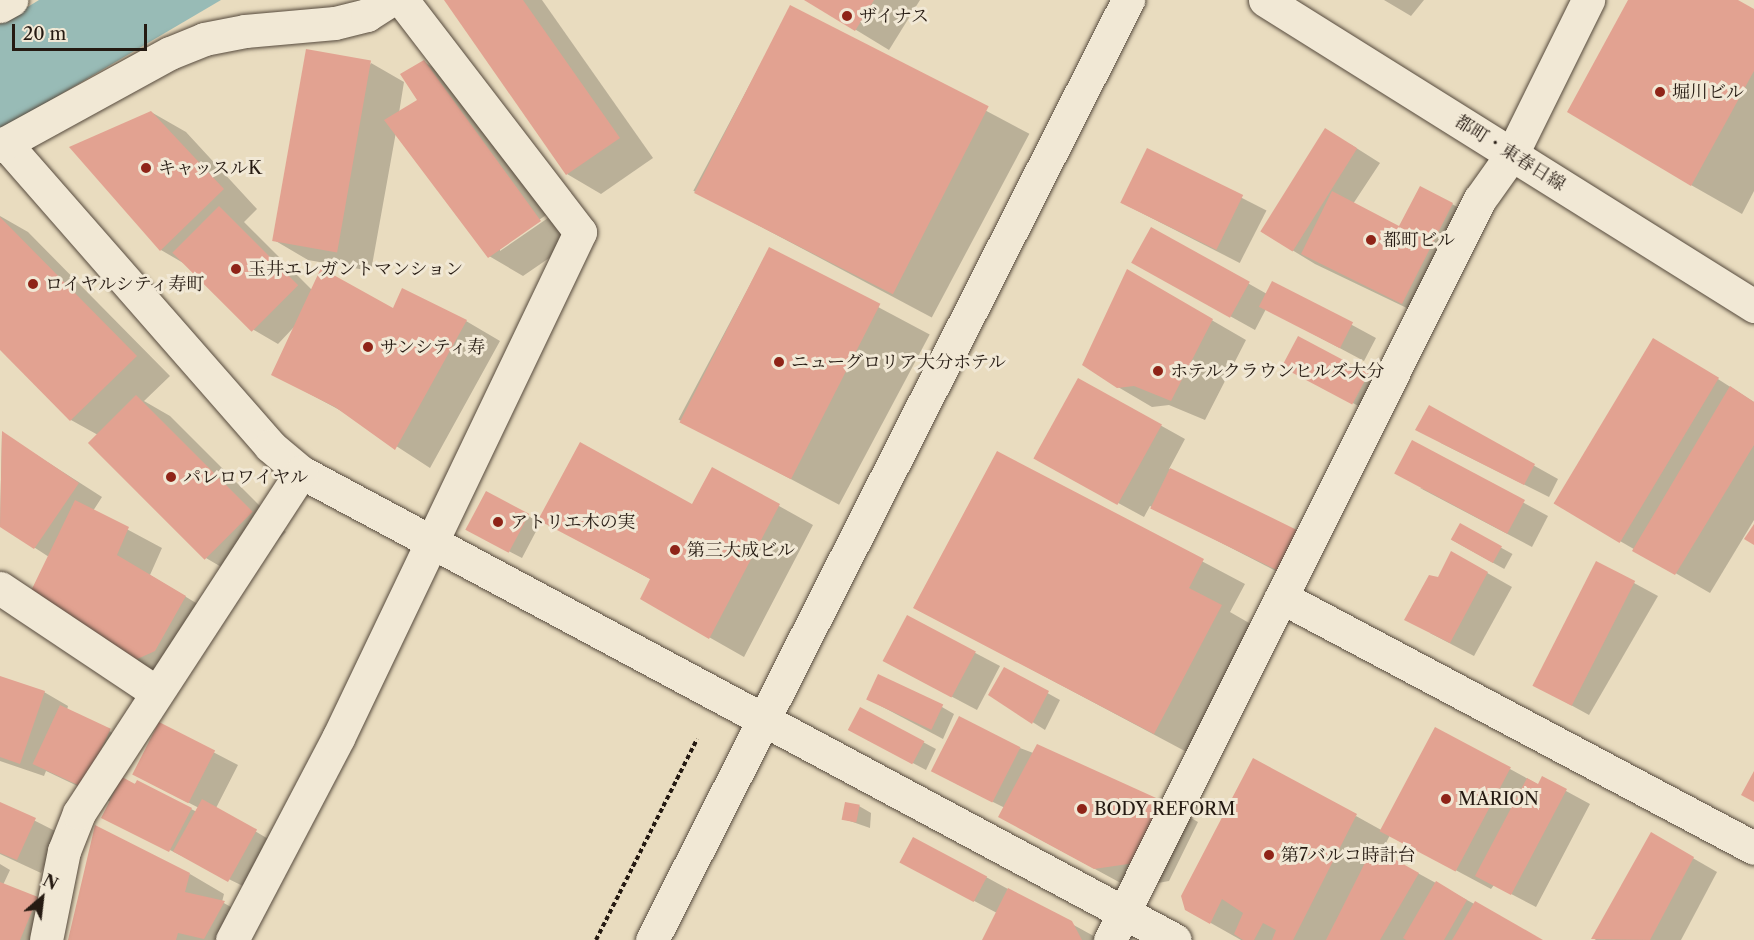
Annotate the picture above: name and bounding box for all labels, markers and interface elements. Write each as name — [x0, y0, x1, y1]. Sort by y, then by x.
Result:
place label: ザイナス — [859, 5, 931, 27]
marker: ザイナス — [840, 9, 854, 23]
scale bar — [15, 12, 150, 50]
text: 20 m — [23, 23, 66, 45]
place label: 堀川ビル — [1672, 81, 1744, 103]
marker: 堀川ビル — [1653, 85, 1667, 99]
street label: 都町・東春日線 — [1451, 110, 1569, 196]
place label: キャッスルK — [158, 157, 262, 179]
marker: キャッスルK — [139, 161, 153, 175]
place label: 都町ビル — [1383, 229, 1455, 251]
marker: 都町ビル — [1364, 233, 1378, 247]
place label: 玉井エレガントマンション — [248, 258, 464, 280]
marker: 玉井エレガントマンション — [229, 262, 243, 276]
place label: ロイヤルシティ寿町 — [45, 273, 207, 295]
marker: ロイヤルシティ寿町 — [26, 277, 40, 291]
place label: サンシティ寿 — [380, 336, 488, 358]
marker: サンシティ寿 — [361, 340, 375, 354]
place label: ニューグロリア大分ホテル — [791, 351, 1007, 373]
marker: ニューグロリア大分ホテル — [772, 355, 786, 369]
place label: ホテルクラウンヒルズ大分 — [1170, 360, 1386, 382]
marker: ホテルクラウンヒルズ大分 — [1151, 364, 1165, 378]
place label: パレロワイヤル — [183, 466, 309, 488]
marker: パレロワイヤル — [164, 470, 178, 484]
place label: アトリエ木の実 — [510, 511, 636, 533]
marker: アトリエ木の実 — [491, 515, 505, 529]
place label: 第三大成ビル — [687, 539, 795, 561]
marker: 第三大成ビル — [668, 543, 682, 557]
place label: MARION — [1458, 788, 1539, 810]
marker: MARION — [1439, 792, 1453, 806]
place label: BODY REFORM — [1094, 798, 1236, 820]
marker: BODY REFORM — [1075, 802, 1089, 816]
place label: 第7バルコ時計台 — [1281, 844, 1416, 866]
marker: 第7バルコ時計台 — [1262, 848, 1276, 862]
north arrow — [12, 868, 72, 928]
text: N — [40, 870, 61, 894]

